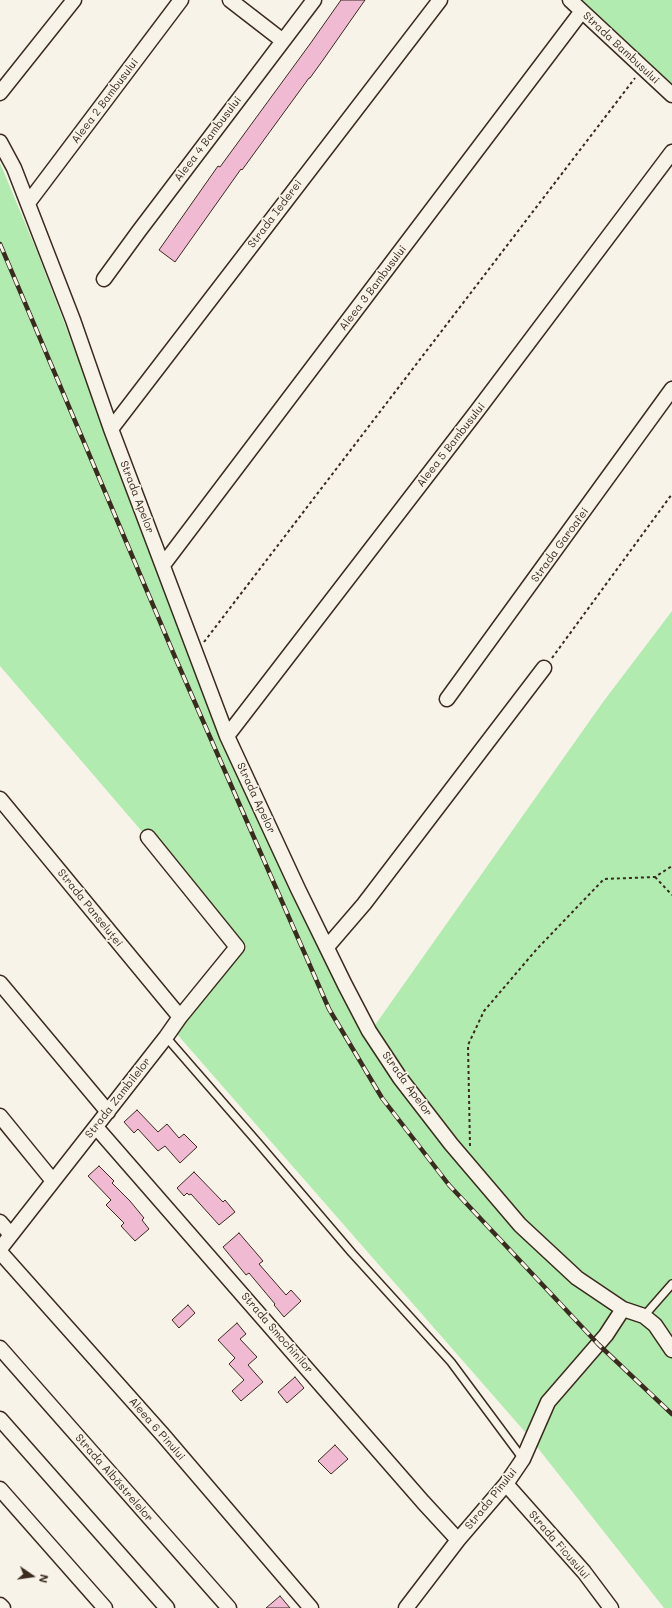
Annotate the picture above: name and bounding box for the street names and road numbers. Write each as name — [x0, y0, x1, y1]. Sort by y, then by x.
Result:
street label: Strada Bambusului — [580, 9, 662, 87]
street label: Aleea 2 Bambusului — [69, 56, 141, 146]
street label: Aleea 4 Bambusului — [172, 94, 244, 184]
street label: Strada Iederei — [245, 177, 305, 251]
street label: Aleea 3 Bambusului — [337, 243, 409, 333]
street label: Aleea 5 Bambusului — [414, 400, 488, 490]
street label: Strada Apelor — [117, 459, 157, 535]
street label: Strada Garoafei — [528, 505, 592, 585]
street label: Strada Apelor — [234, 760, 278, 836]
street label: Strada Panseluței — [55, 866, 125, 950]
street label: Strada Apelor — [379, 1049, 435, 1119]
street label: Strada Zambilelor — [82, 1055, 154, 1141]
street label: Strada Smochinilor — [238, 1290, 316, 1376]
street label: Aleea 6 Pinului — [126, 1395, 188, 1463]
street label: Strada Albăstrelelor — [72, 1431, 156, 1525]
street label: Strada Pinului — [462, 1466, 520, 1532]
street label: Strada Ficusului — [526, 1508, 592, 1582]

